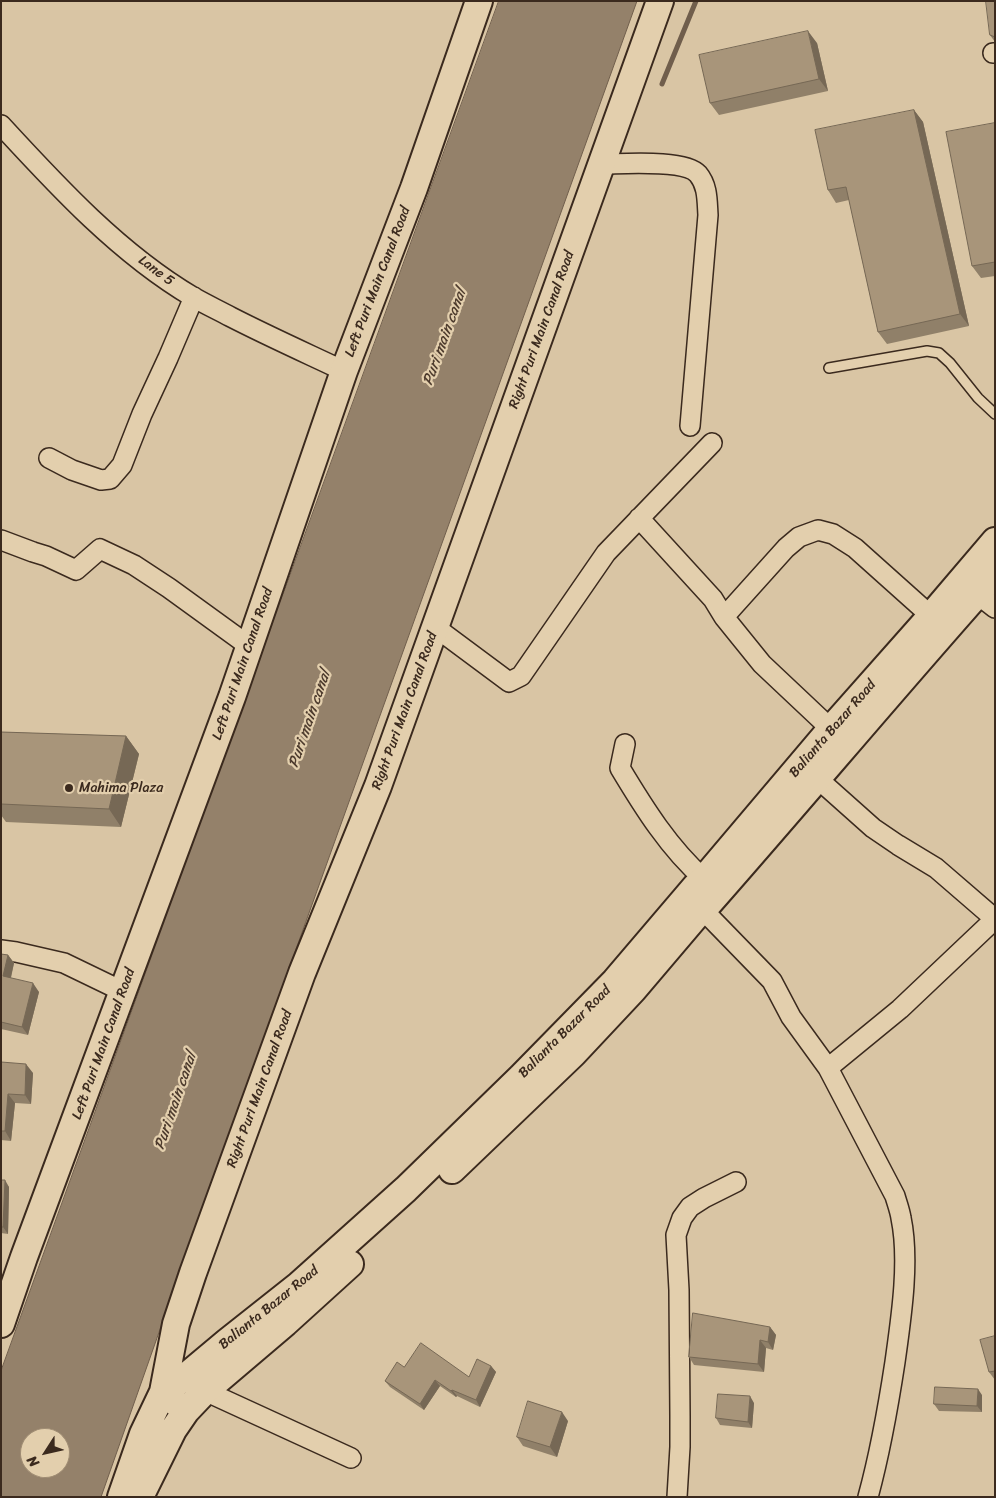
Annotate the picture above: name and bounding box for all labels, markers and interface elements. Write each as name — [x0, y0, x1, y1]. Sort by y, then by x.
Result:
street label: Left Puri Main Canal Road — [342, 204, 414, 360]
street label: Right Puri Main Canal Road — [506, 249, 578, 411]
street label: Lane 5 — [135, 252, 177, 290]
water label: Puri main canal — [419, 286, 471, 388]
street label: Left Puri Main Canal Road — [209, 586, 277, 742]
street label: Right Puri Main Canal Road — [369, 630, 441, 792]
water label: Puri main canal — [285, 668, 335, 770]
street label: Balianta Bazar Road — [786, 677, 880, 781]
place label: Mahima Plaza — [79, 780, 163, 796]
marker: Mahima Plaza — [63, 782, 75, 794]
street label: Left Puri Main Canal Road — [69, 966, 139, 1122]
street label: Balianta Bazar Road — [515, 982, 615, 1082]
street label: Right Puri Main Canal Road — [224, 1008, 296, 1170]
water label: Puri main canal — [151, 1050, 201, 1152]
street label: Balianta Bazar Road — [216, 1263, 322, 1353]
north arrow — [20, 1428, 70, 1478]
text: N — [20, 1450, 46, 1472]

